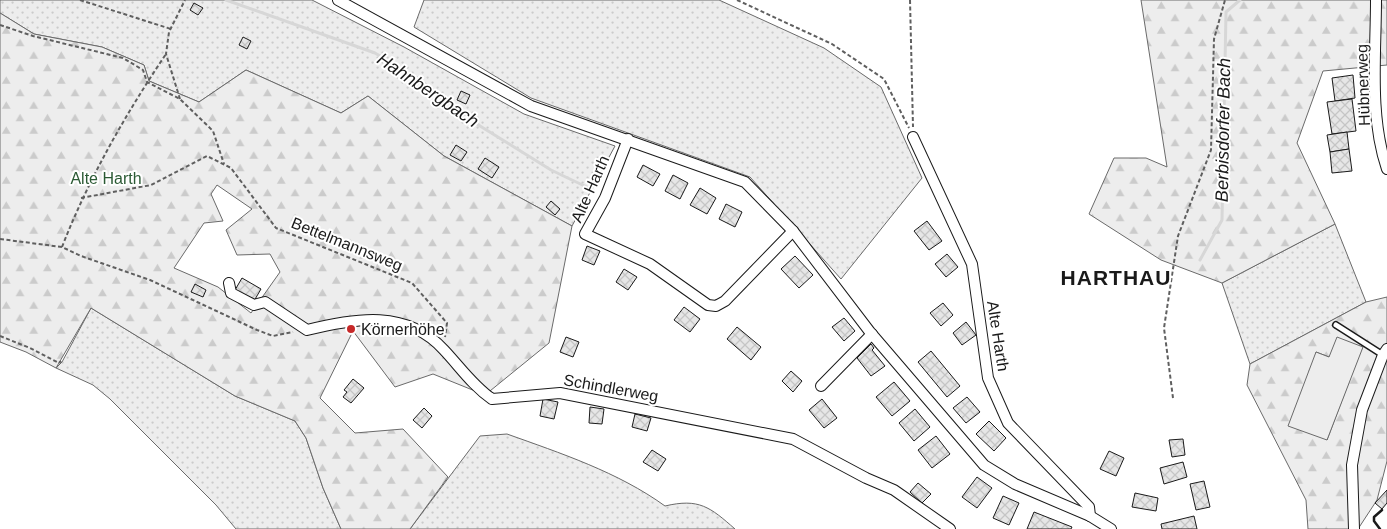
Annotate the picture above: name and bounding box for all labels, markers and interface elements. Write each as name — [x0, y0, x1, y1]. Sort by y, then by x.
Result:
street label: Hübnerweg — [1353, 44, 1373, 126]
water label: Hahnbergbach — [373, 49, 483, 131]
water label: Berbisdorfer Bach — [1212, 58, 1234, 202]
street label: Alte Harth — [568, 153, 612, 225]
park label: Alte Harth — [70, 170, 142, 187]
street label: Bettelmannsweg — [289, 214, 405, 274]
district label: HARTHAU — [1061, 266, 1171, 289]
street label: Alte Harth — [984, 300, 1012, 372]
place label: Körnerhöhe — [361, 321, 445, 338]
marker: Körnerhöhe — [345, 323, 357, 335]
street label: Schindlerweg — [562, 371, 660, 405]

